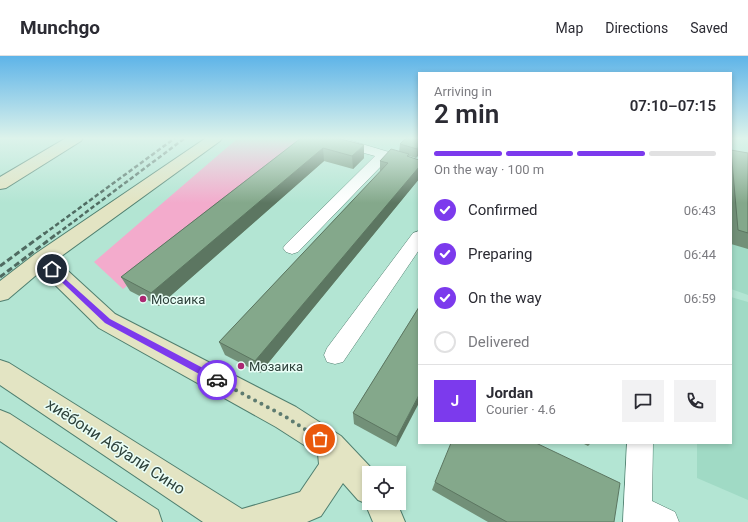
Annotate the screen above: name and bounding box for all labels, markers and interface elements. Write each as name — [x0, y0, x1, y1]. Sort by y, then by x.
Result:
text: Munchgo — [20, 16, 100, 39]
text: Map — [556, 20, 583, 36]
text: Directions — [605, 20, 668, 36]
text: Saved — [690, 20, 728, 36]
text: Arriving in — [434, 84, 492, 99]
text: 07:10–07:15 — [630, 97, 716, 115]
text: 2 min — [434, 99, 499, 129]
text: On the way · 100 m — [434, 162, 544, 177]
icon: check — [434, 199, 456, 221]
text: Confirmed — [468, 201, 538, 219]
text: 06:43 — [684, 203, 716, 218]
icon: check — [434, 243, 456, 265]
text: Preparing — [468, 245, 532, 263]
text: 06:44 — [684, 247, 716, 262]
pin — [35, 252, 69, 286]
icon: home — [41, 258, 63, 280]
icon: check — [434, 287, 456, 309]
text: On the way — [468, 289, 542, 307]
text: 06:59 — [684, 291, 716, 306]
place label: Мосаика — [151, 292, 205, 307]
marker: Мосаика — [138, 294, 148, 304]
text: Delivered — [468, 333, 530, 351]
place label: Мозаика — [249, 359, 303, 374]
courier — [197, 360, 237, 400]
marker: Мозаика — [236, 361, 246, 371]
icon: car — [206, 369, 228, 391]
button: chat — [622, 380, 664, 422]
button: phone — [674, 380, 716, 422]
text: Jordan — [486, 384, 533, 402]
text: J — [451, 392, 459, 410]
street label: хиёбони Абӯалӣ Сино — [43, 394, 189, 498]
text: Courier · 4.6 — [486, 402, 556, 417]
pin — [303, 422, 337, 456]
icon: bag — [309, 428, 331, 450]
map controls — [362, 466, 406, 510]
button: locate — [362, 466, 406, 510]

